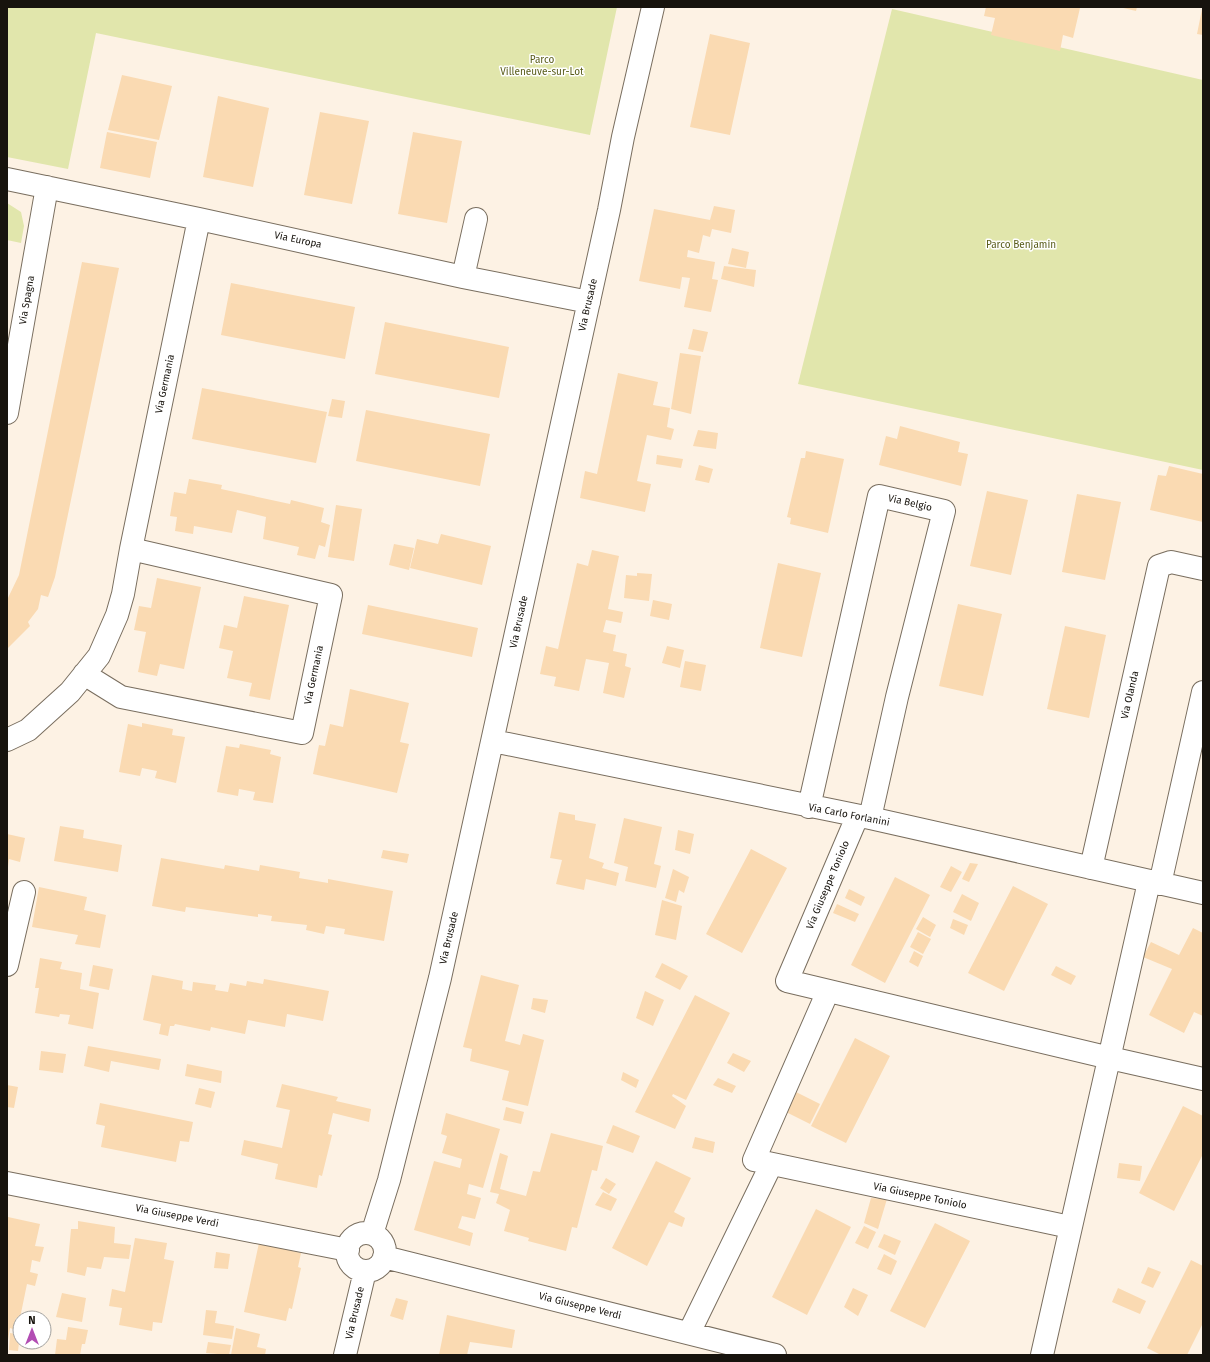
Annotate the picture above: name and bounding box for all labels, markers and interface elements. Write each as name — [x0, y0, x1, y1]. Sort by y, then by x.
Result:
park label: Parco Villeneuve-sur-Lot — [500, 54, 584, 78]
street label: Via Europa — [273, 229, 323, 251]
park label: Parco Benjamin — [986, 239, 1056, 251]
street label: Via Spagna — [17, 275, 37, 325]
street label: Via Brusade — [576, 278, 600, 332]
street label: Via Germania — [153, 353, 177, 415]
street label: Via Belgio — [887, 492, 933, 514]
street label: Via Brusade — [508, 595, 530, 649]
street label: Via Germania — [302, 644, 326, 706]
street label: Via Olanda — [1119, 670, 1141, 720]
street label: Via Carlo Forlanini — [807, 801, 891, 829]
street label: Via Giuseppe Toniolo — [804, 839, 852, 931]
street label: Via Brusade — [437, 911, 461, 965]
street label: Via Giuseppe Toniolo — [872, 1180, 968, 1212]
street label: Via Giuseppe Verdi — [134, 1202, 220, 1230]
street label: Via Brusade — [343, 1286, 367, 1340]
street label: Via Giuseppe Verdi — [537, 1290, 623, 1322]
north arrow — [12, 1310, 52, 1350]
text: N — [28, 1314, 36, 1327]

